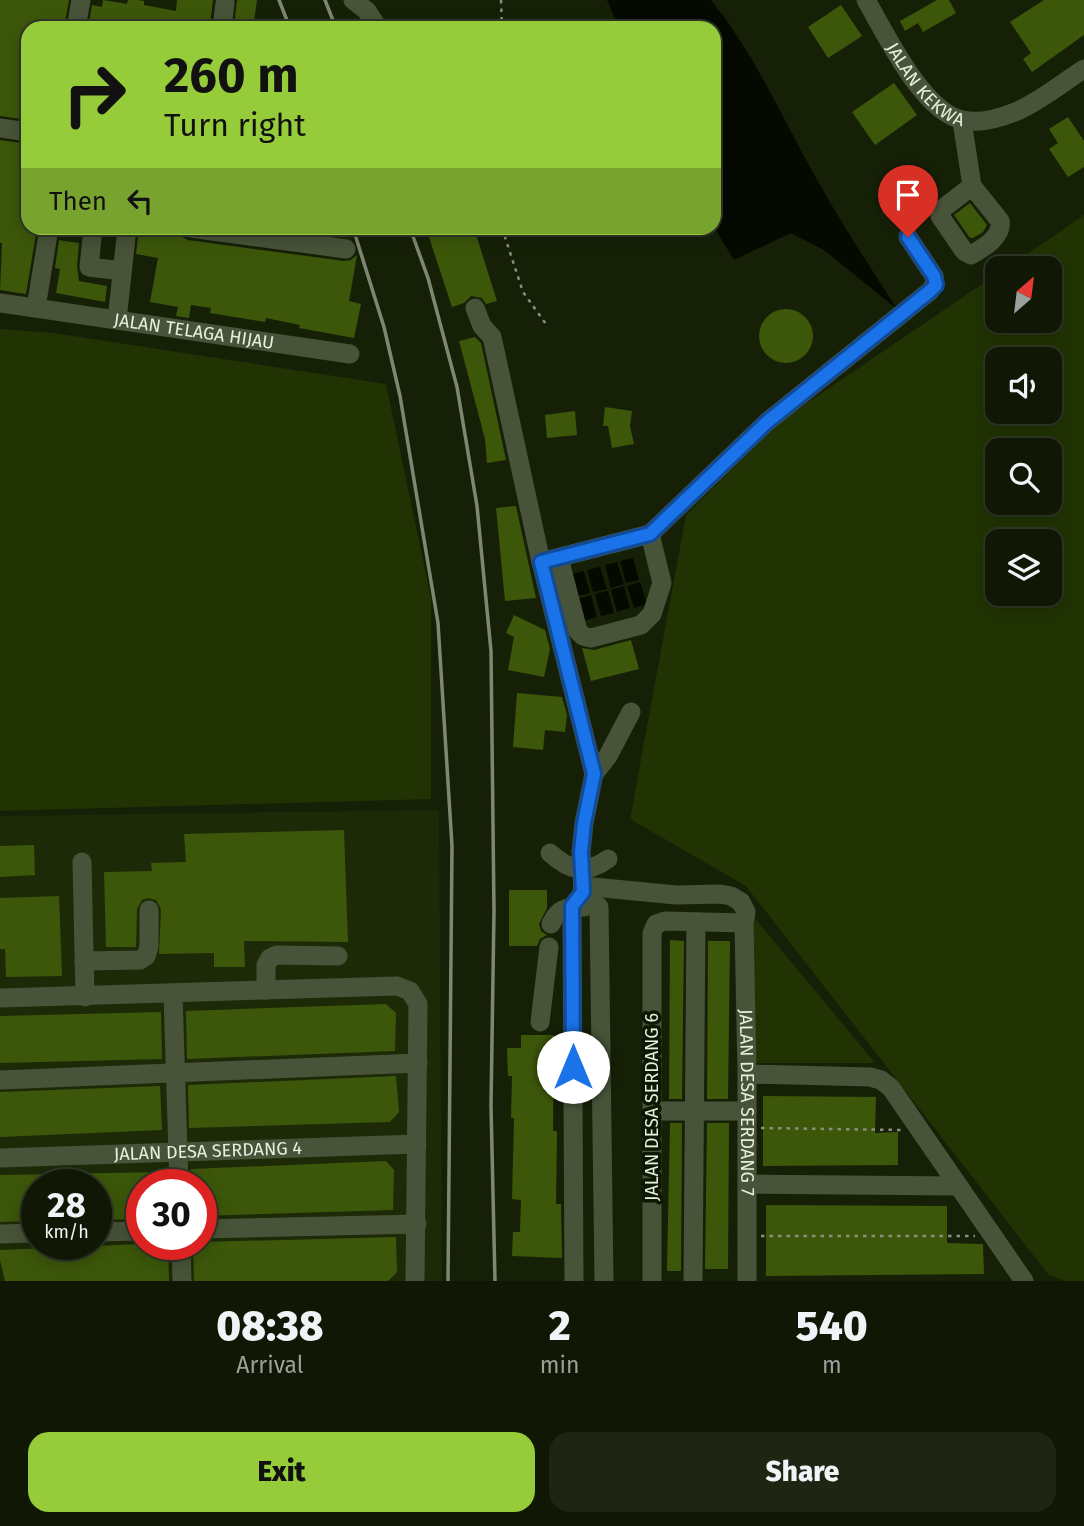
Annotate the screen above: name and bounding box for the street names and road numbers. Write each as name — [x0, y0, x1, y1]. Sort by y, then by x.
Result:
street label: JALAN KEKWA — [881, 39, 968, 131]
street label: JALAN TELAGA HIJAU — [112, 309, 276, 354]
street label: JALAN DESA SERDANG 7 — [735, 1009, 758, 1196]
street label: JALAN DESA SERDANG 6 — [641, 1013, 663, 1201]
street label: JALAN DESA SERDANG 4 — [113, 1137, 303, 1165]

